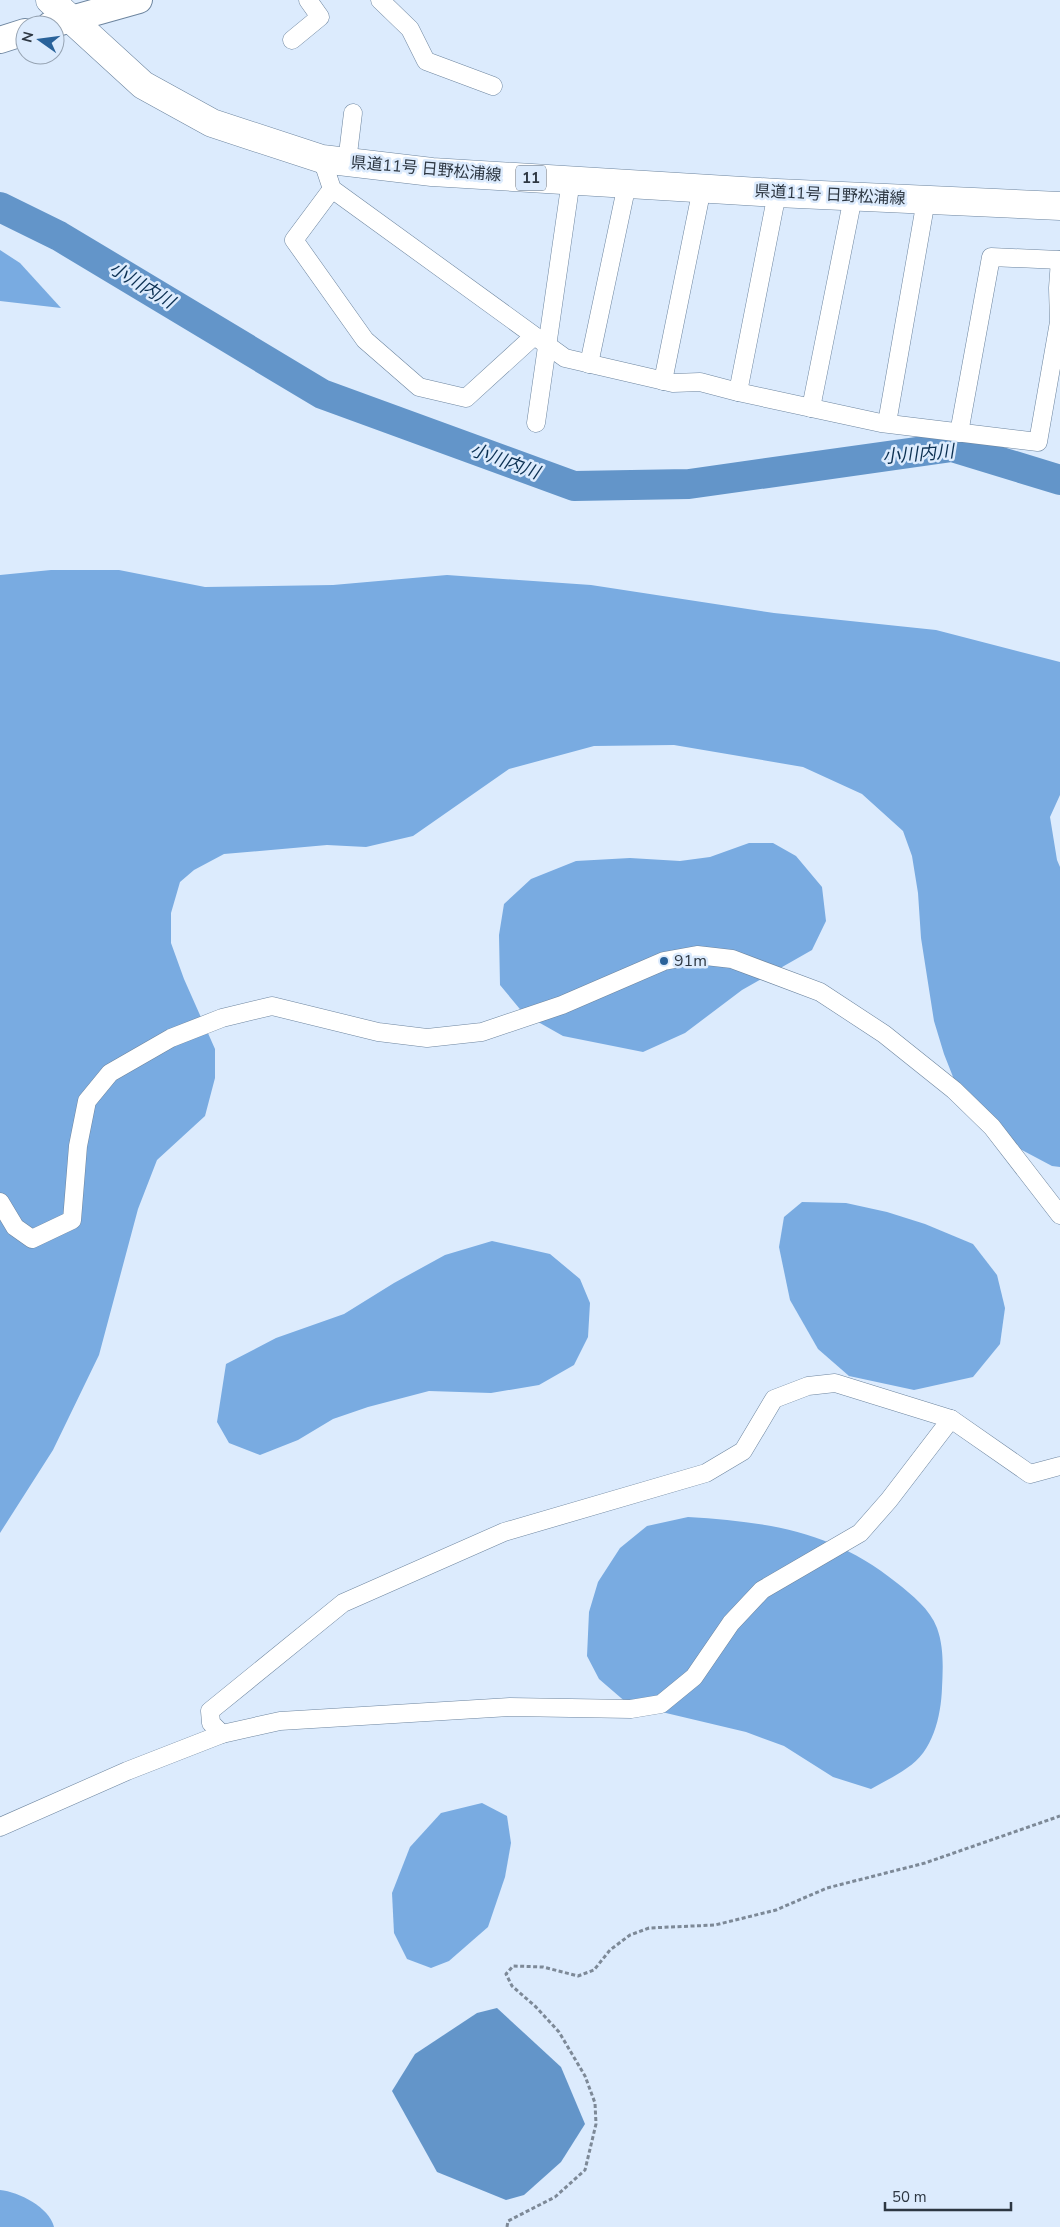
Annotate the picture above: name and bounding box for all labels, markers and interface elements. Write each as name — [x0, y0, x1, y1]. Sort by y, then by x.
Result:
north arrow — [15, 15, 65, 65]
text: N — [17, 30, 38, 44]
street label: 県道11号 日野松浦線 — [350, 151, 502, 187]
road number: 11 — [516, 166, 546, 190]
street label: 県道11号 日野松浦線 — [754, 180, 906, 210]
water label: 小川内川 — [105, 256, 181, 315]
water label: 小川内川 — [467, 437, 545, 485]
water label: 小川内川 — [881, 439, 957, 469]
place label: 91m — [674, 950, 707, 972]
marker: 91m — [658, 955, 670, 967]
scale bar — [885, 2180, 1011, 2212]
text: 50 m — [892, 2187, 927, 2207]

